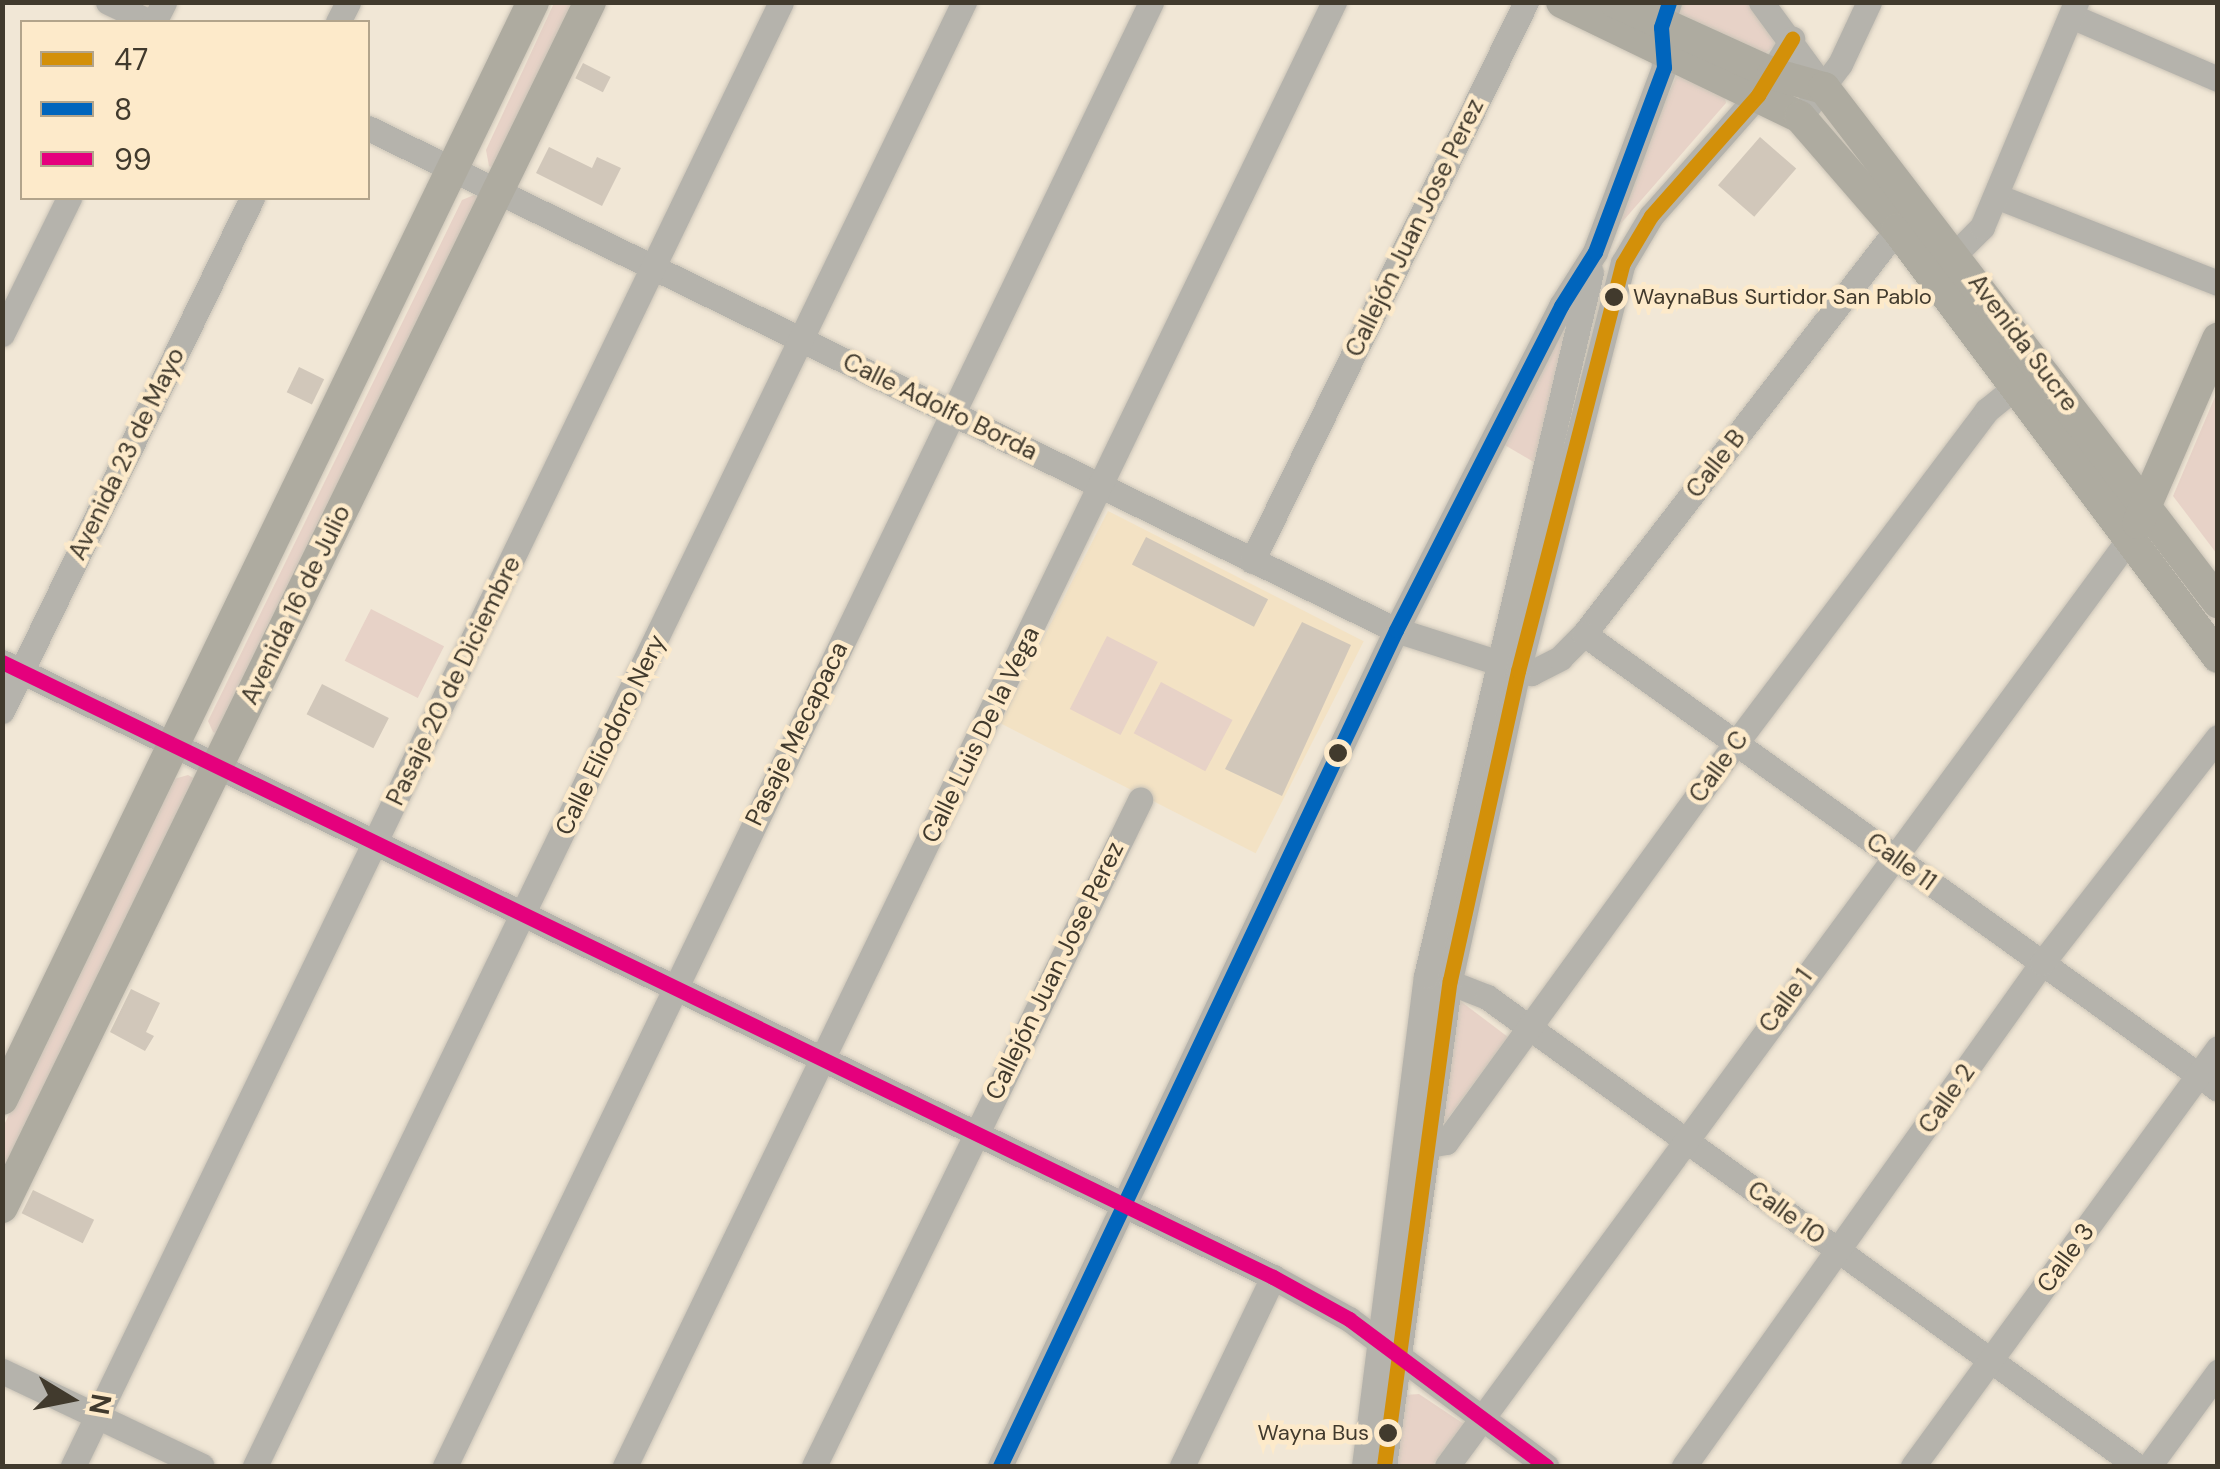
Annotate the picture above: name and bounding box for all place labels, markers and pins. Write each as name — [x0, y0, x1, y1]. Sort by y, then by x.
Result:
place label: WaynaBus Surtidor San Pablo — [1633, 284, 1932, 310]
marker: WaynaBus Surtidor San Pablo — [1604, 287, 1624, 307]
unlabelled marker — [1328, 743, 1348, 763]
place label: Wayna Bus — [1258, 1420, 1369, 1446]
marker: Wayna Bus — [1378, 1423, 1398, 1443]

